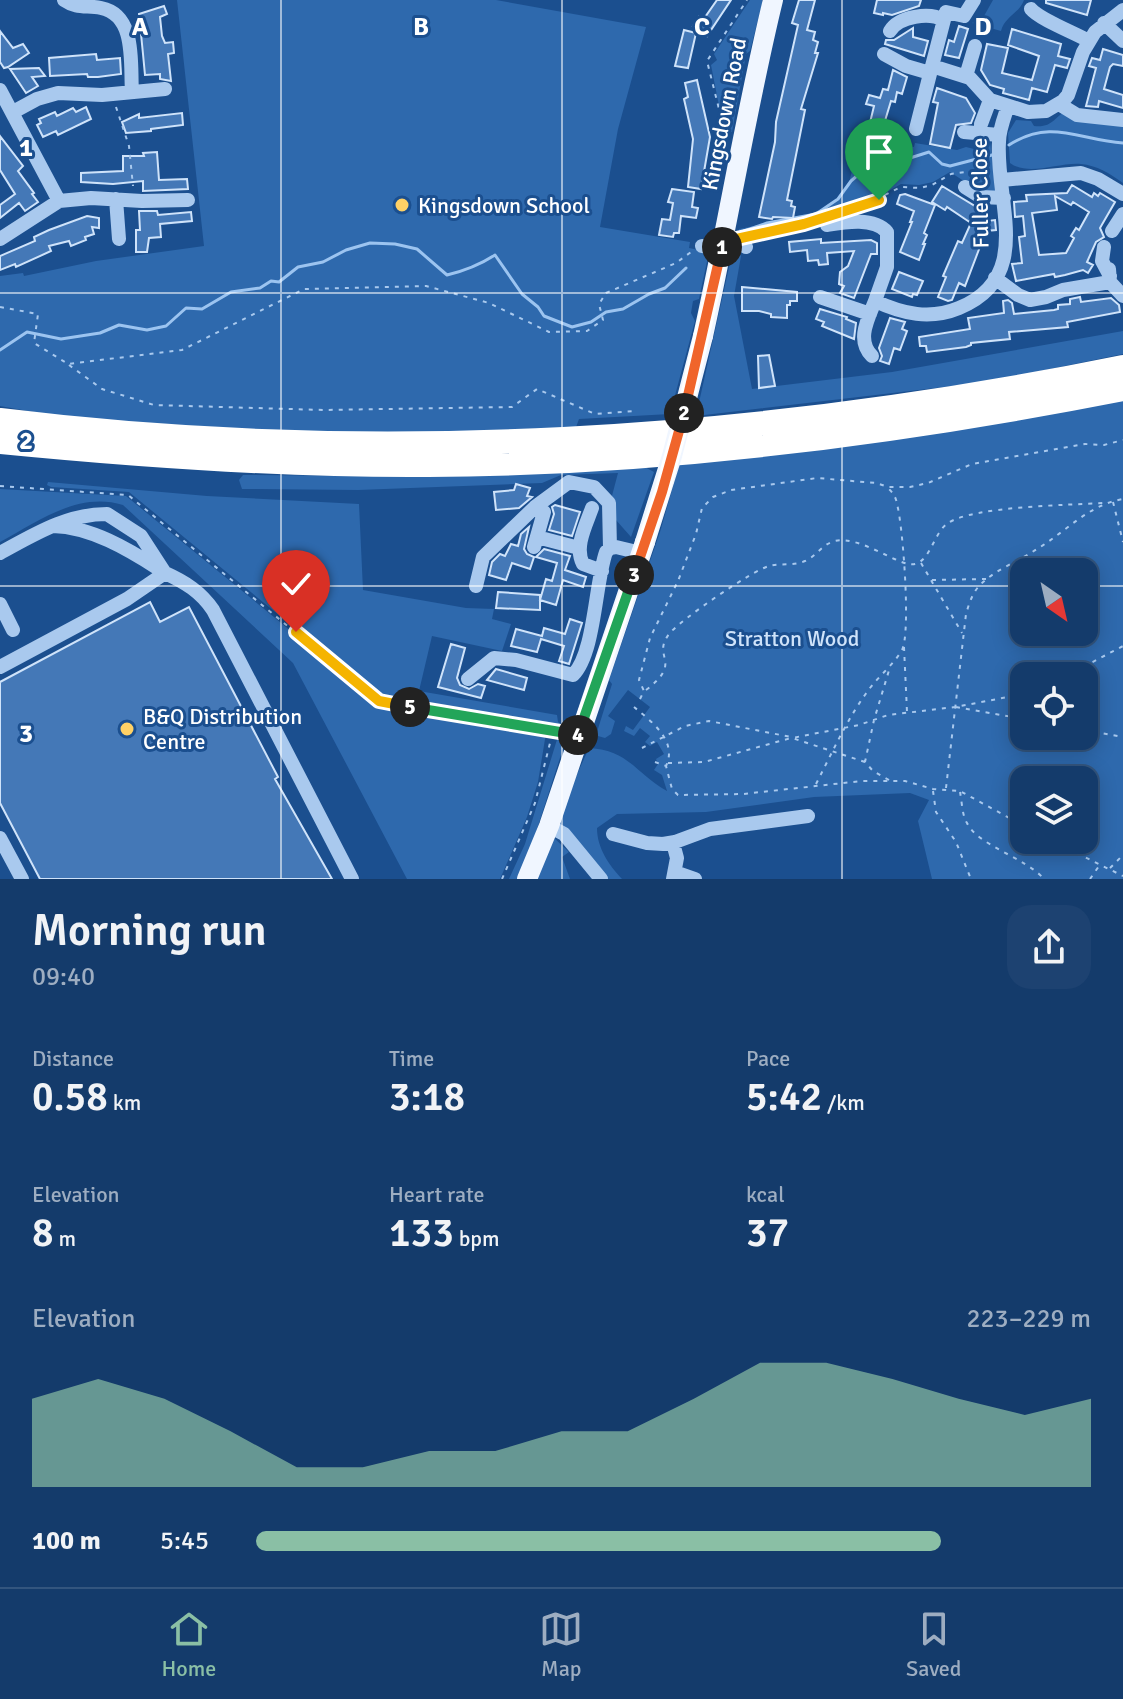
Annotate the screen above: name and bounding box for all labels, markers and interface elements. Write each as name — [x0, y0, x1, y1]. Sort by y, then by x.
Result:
text: A — [132, 11, 149, 43]
text: B — [413, 11, 429, 43]
text: C — [694, 11, 710, 43]
text: D — [974, 11, 992, 43]
street label: Kingsdown Road — [696, 35, 752, 193]
pin — [845, 118, 913, 200]
icon: arrive — [857, 130, 901, 174]
text: 1 — [19, 132, 33, 164]
street label: Fuller Close — [966, 137, 994, 249]
place label: Kingsdown School — [418, 192, 590, 219]
marker: Kingsdown School — [393, 196, 411, 214]
pin: 1 — [702, 227, 742, 267]
text: 1 — [716, 233, 728, 260]
pin: 2 — [664, 393, 704, 433]
text: 2 — [678, 399, 690, 426]
text: 2 — [19, 425, 33, 457]
pin — [262, 550, 330, 632]
pin: 3 — [614, 555, 654, 595]
north arrow — [1010, 558, 1098, 646]
map controls — [1010, 558, 1098, 854]
text: 3 — [628, 561, 640, 588]
icon: check — [274, 562, 318, 606]
park label: Stratton Wood — [725, 625, 859, 652]
button: locate — [1010, 662, 1098, 750]
pin: 5 — [390, 687, 430, 727]
text: 5 — [404, 693, 416, 720]
place label: B&Q Distribution Centre — [143, 703, 302, 755]
pin: 4 — [558, 715, 598, 755]
text: 3 — [19, 718, 33, 750]
marker: B&Q Distribution Centre — [118, 720, 136, 738]
text: 4 — [572, 721, 584, 748]
button: layers — [1010, 766, 1098, 854]
text: Morning run — [32, 904, 267, 958]
button: share — [1007, 905, 1091, 989]
text: 09:40 — [32, 961, 95, 993]
text: Distance — [32, 1045, 114, 1072]
text: Time — [389, 1045, 434, 1072]
text: Pace — [746, 1045, 790, 1072]
text: 0.58 — [32, 1072, 108, 1122]
text: 3:18 — [389, 1072, 465, 1122]
text: 5:42 — [746, 1072, 822, 1122]
text: km — [108, 1089, 141, 1116]
text: /km — [822, 1089, 865, 1116]
text: Elevation — [32, 1181, 120, 1208]
text: Heart rate — [389, 1181, 484, 1208]
text: kcal — [746, 1181, 785, 1208]
text: 8 — [32, 1208, 54, 1258]
text: 133 — [389, 1208, 454, 1258]
text: 37 — [746, 1208, 789, 1258]
text: m — [54, 1225, 76, 1252]
text: bpm — [454, 1225, 499, 1252]
text: Elevation — [32, 1303, 136, 1335]
text: 223–229 m — [967, 1303, 1091, 1335]
text: 100 m — [32, 1525, 101, 1557]
text: 5:45 — [160, 1525, 209, 1557]
tab: Home — [161, 1607, 216, 1682]
tab: Map — [539, 1607, 583, 1682]
tab: Saved — [906, 1607, 962, 1682]

